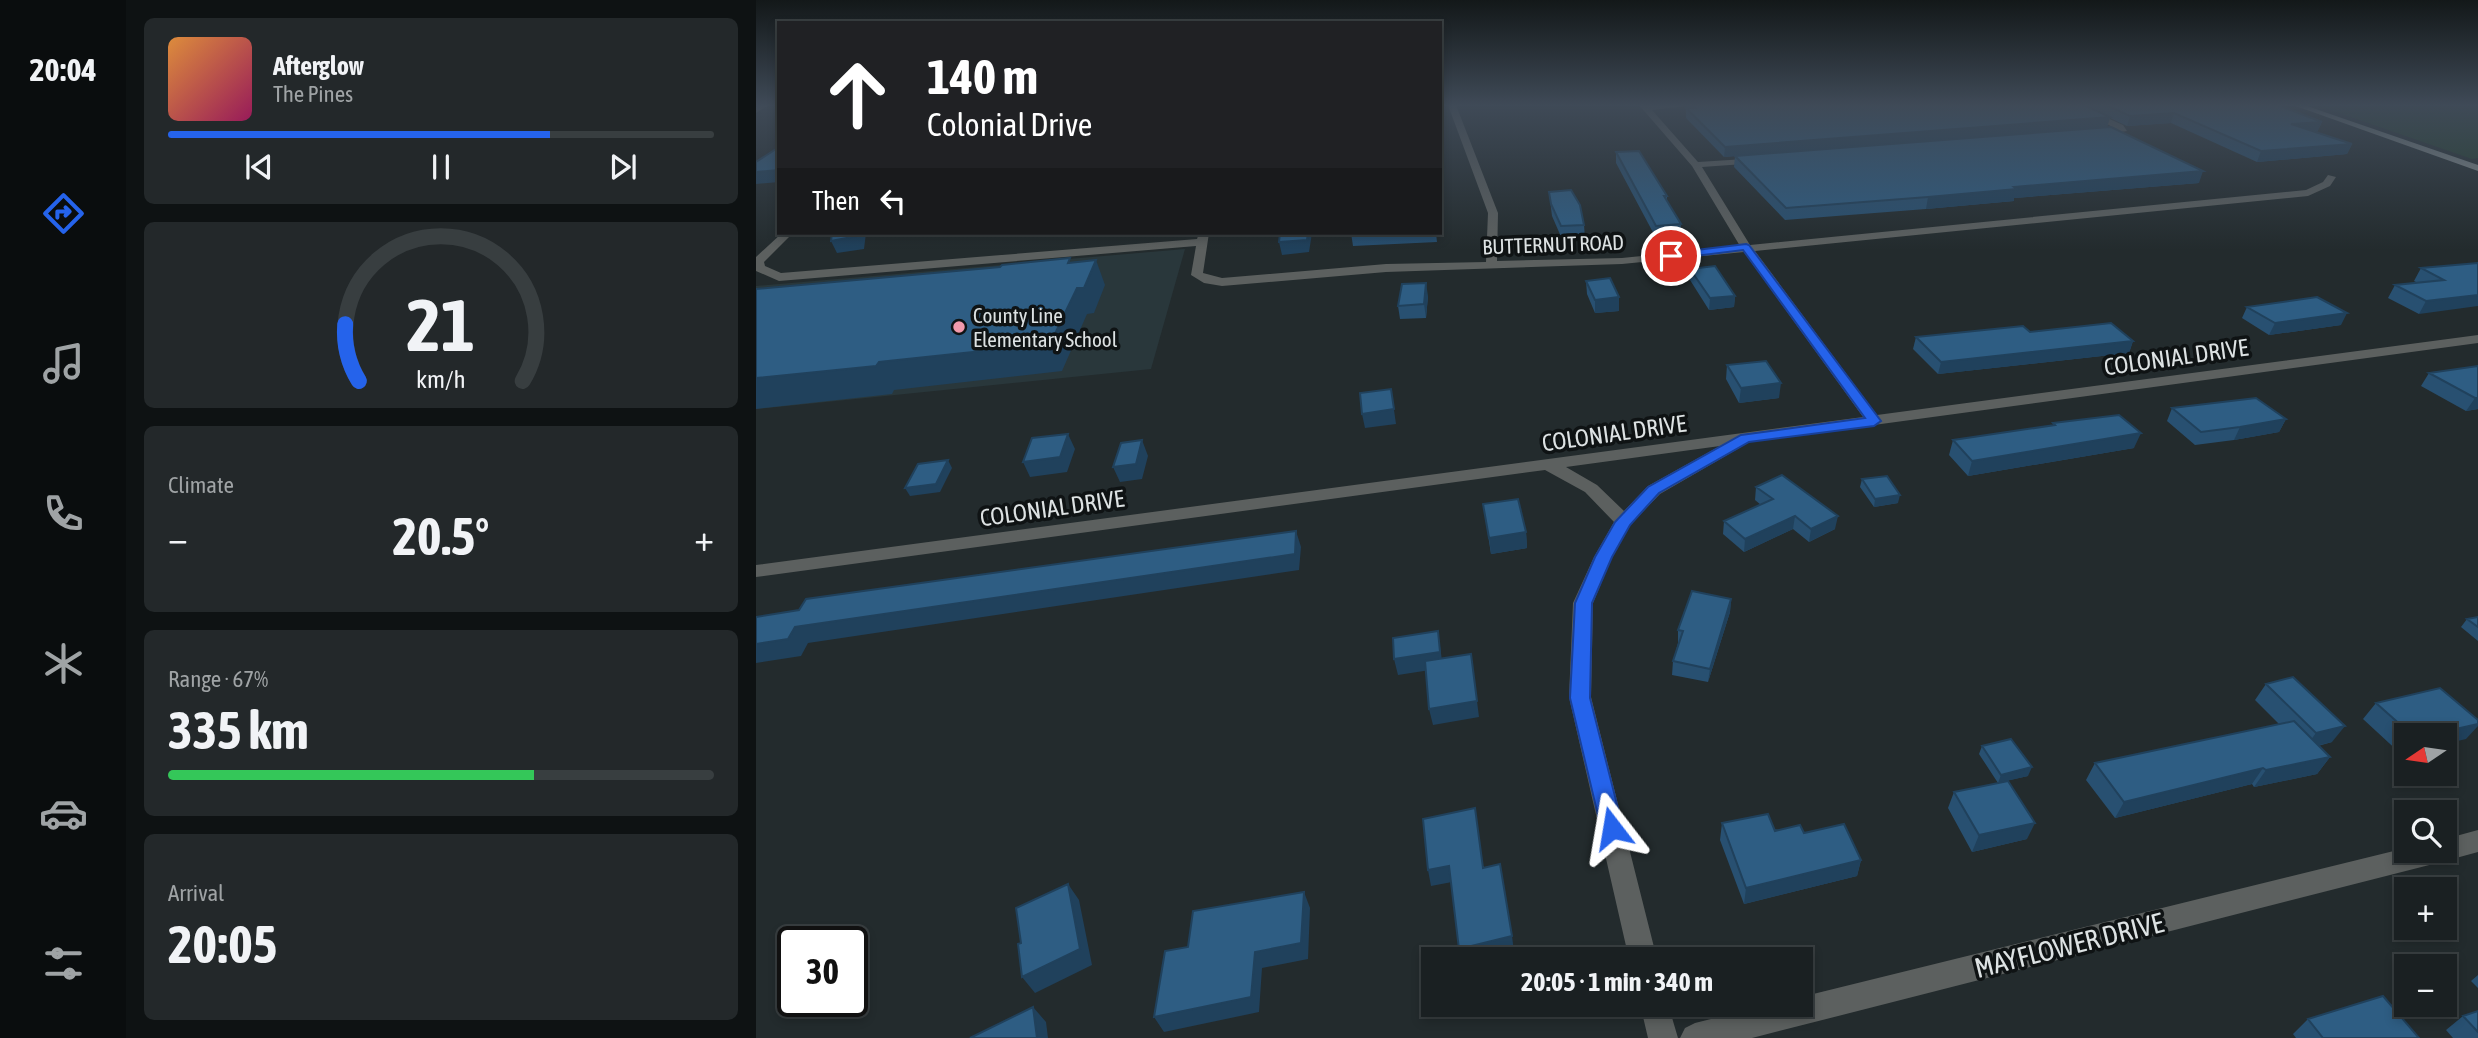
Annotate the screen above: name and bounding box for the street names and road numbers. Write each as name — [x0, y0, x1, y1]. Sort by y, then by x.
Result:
street label: BUTTERNUT ROAD — [1482, 230, 1624, 258]
street label: COLONIAL DRIVE — [2102, 334, 2250, 380]
street label: COLONIAL DRIVE — [1540, 410, 1688, 456]
street label: COLONIAL DRIVE — [978, 485, 1126, 531]
street label: MAYFLOWER DRIVE — [1971, 906, 2167, 984]

